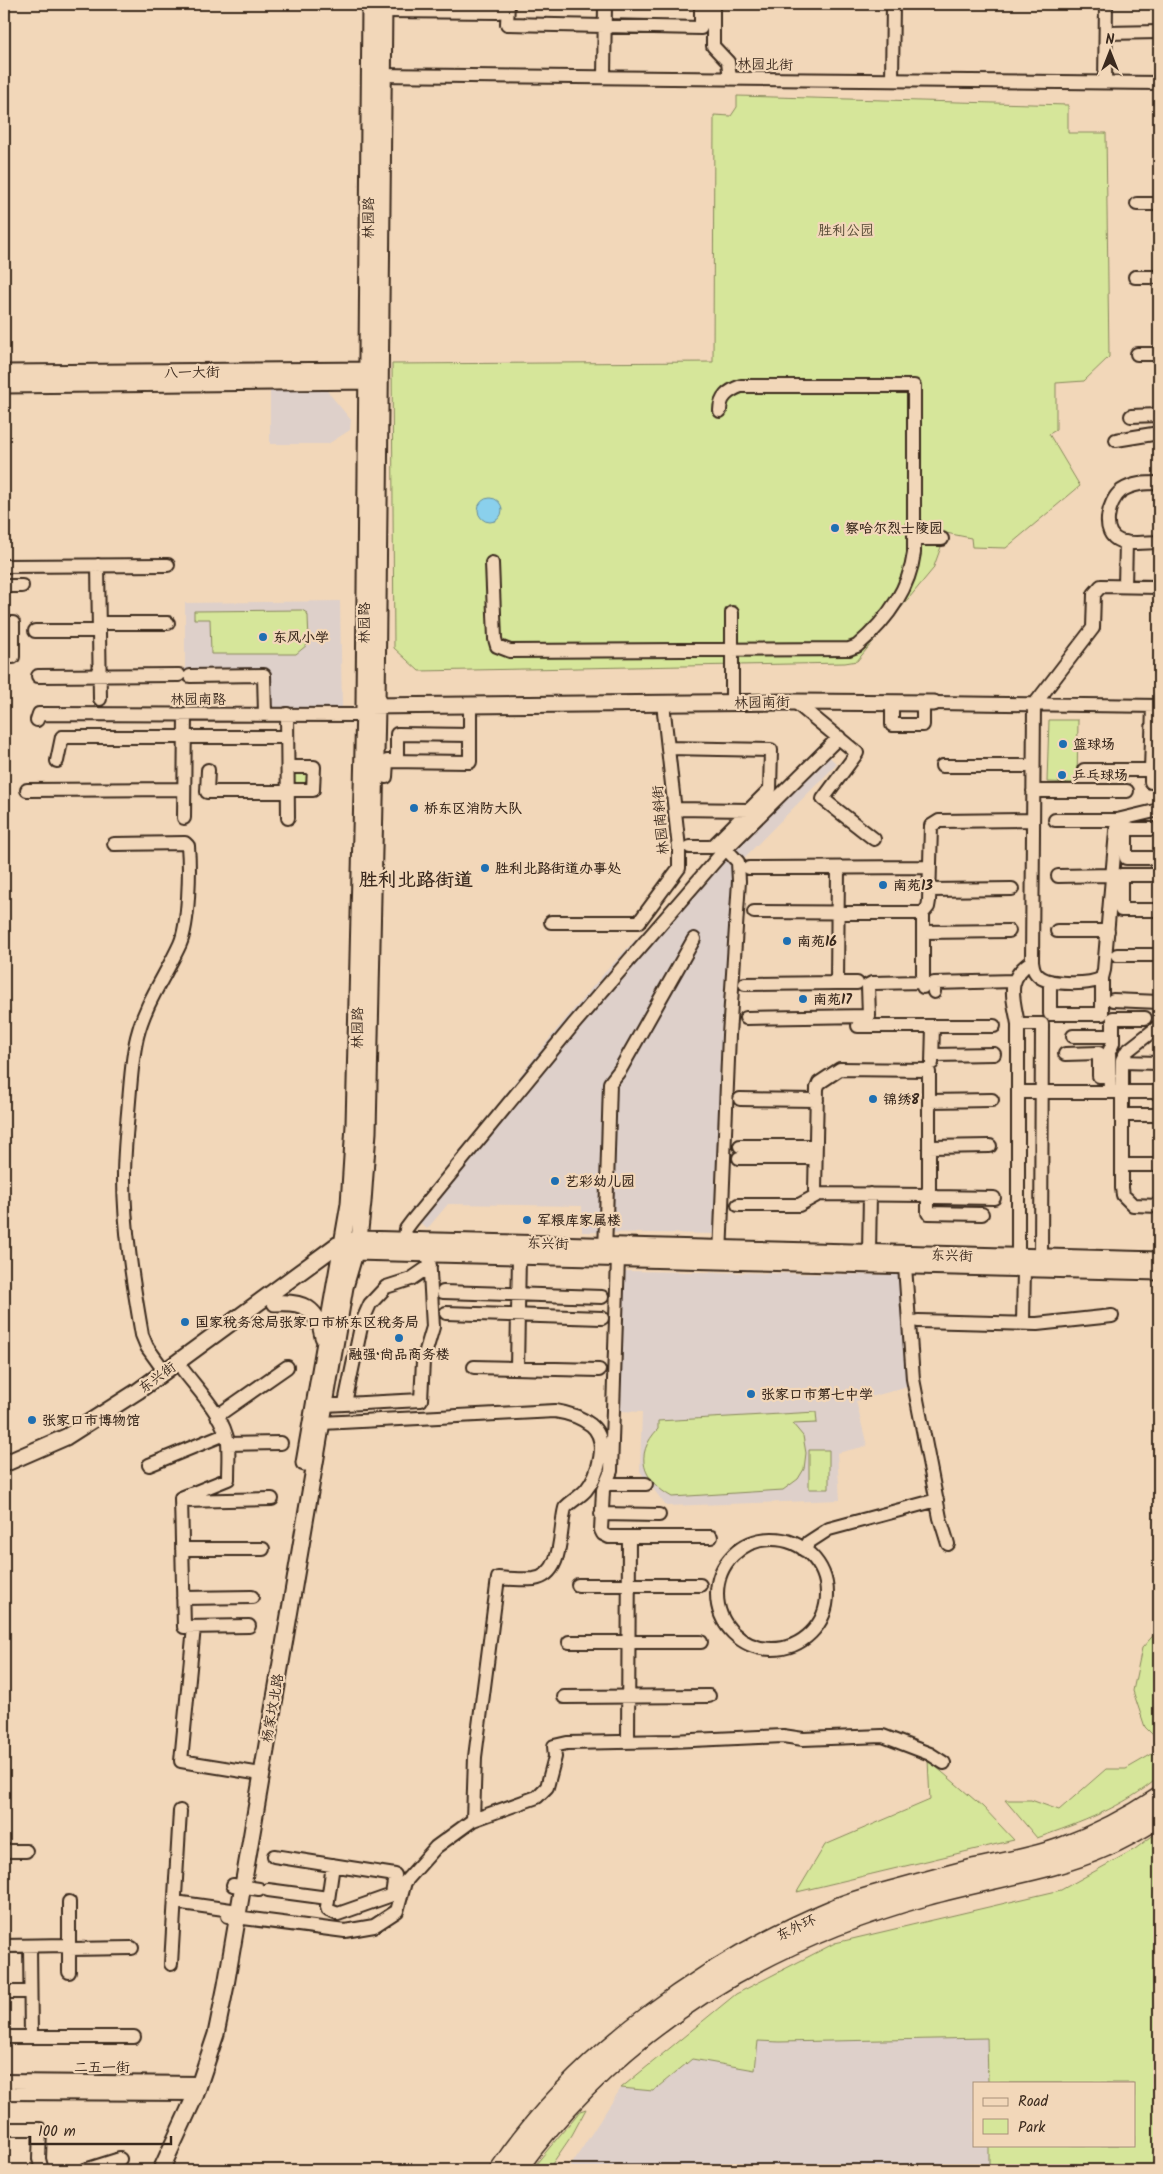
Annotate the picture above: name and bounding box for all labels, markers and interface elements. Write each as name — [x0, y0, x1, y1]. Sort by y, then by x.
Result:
north arrow — [1086, 28, 1136, 78]
text: N — [1106, 29, 1115, 51]
street label: 林园北街 — [737, 54, 793, 76]
street label: 林园路 — [358, 197, 380, 239]
park label: 胜利公园 — [818, 220, 874, 242]
street label: 八一大街 — [164, 362, 220, 384]
place label: 察哈尔烈士陵园 — [845, 518, 943, 540]
marker: 察哈尔烈士陵园 — [829, 522, 841, 534]
street label: 林园路 — [354, 602, 376, 644]
place label: 东风小学 — [273, 627, 329, 649]
marker: 东风小学 — [257, 631, 269, 643]
street label: 林园南路 — [170, 689, 226, 711]
street label: 林园南街 — [734, 692, 790, 714]
place label: 篮球场 — [1073, 734, 1115, 756]
marker: 篮球场 — [1057, 738, 1069, 750]
place label: 乒乓球场 — [1072, 765, 1128, 787]
marker: 乒乓球场 — [1056, 769, 1068, 781]
street label: 林园南斜街 — [647, 784, 675, 856]
place label: 桥东区消防大队 — [424, 798, 522, 820]
marker: 桥东区消防大队 — [408, 802, 420, 814]
place label: 胜利北路街道办事处 — [495, 858, 621, 880]
marker: 胜利北路街道办事处 — [479, 862, 491, 874]
district label: 胜利北路街道 — [359, 866, 473, 896]
place label: 南苑13 — [893, 875, 933, 897]
marker: 南苑13 — [877, 879, 889, 891]
place label: 南苑16 — [797, 931, 837, 953]
marker: 南苑16 — [781, 935, 793, 947]
place label: 南苑17 — [813, 989, 852, 1011]
marker: 南苑17 — [797, 993, 809, 1005]
street label: 林园路 — [347, 1007, 369, 1049]
place label: 锦绣8 — [883, 1089, 920, 1111]
marker: 锦绣8 — [867, 1093, 879, 1105]
place label: 艺彩幼儿园 — [565, 1171, 635, 1193]
marker: 艺彩幼儿园 — [549, 1175, 561, 1187]
place label: 军粮库家属楼 — [537, 1210, 621, 1232]
marker: 军粮库家属楼 — [521, 1214, 533, 1226]
street label: 东兴街 — [527, 1232, 569, 1256]
street label: 东兴街 — [931, 1244, 973, 1268]
place label: 国家税务总局张家口市桥东区税务局 — [195, 1312, 419, 1334]
marker: 国家税务总局张家口市桥东区税务局 — [179, 1316, 191, 1328]
marker: 融强·尚品商务楼 — [393, 1332, 405, 1344]
place label: 融强·尚品商务楼 — [348, 1344, 450, 1366]
street label: 东兴街 — [134, 1357, 181, 1399]
place label: 张家口市第七中学 — [761, 1384, 873, 1406]
marker: 张家口市第七中学 — [745, 1388, 757, 1400]
place label: 张家口市博物馆 — [42, 1410, 140, 1432]
marker: 张家口市博物馆 — [26, 1414, 38, 1426]
street label: 杨家坟北路 — [256, 1672, 290, 1745]
street label: 东外环 — [773, 1909, 820, 1947]
street label: 二五一街 — [74, 2057, 130, 2079]
legend — [973, 2082, 1136, 2146]
text: Road — [1018, 2090, 1049, 2114]
scale bar — [30, 2114, 171, 2146]
text: Park — [1018, 2116, 1046, 2140]
text: 100 m — [38, 2120, 76, 2144]

